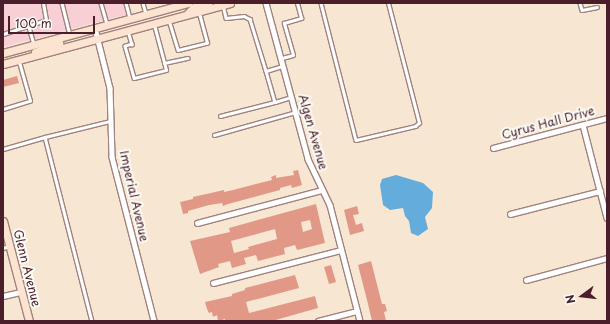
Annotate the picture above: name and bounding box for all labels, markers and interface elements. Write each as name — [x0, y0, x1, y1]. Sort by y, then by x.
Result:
scale bar — [10, 8, 97, 34]
text: 100 m — [15, 14, 52, 32]
street label: Algen Avenue — [295, 92, 331, 172]
street label: Cyrus Hall Drive — [500, 104, 596, 142]
street label: Imperial Avenue — [117, 149, 151, 243]
street label: Glenn Avenue — [10, 228, 44, 308]
north arrow — [562, 276, 602, 316]
text: N — [561, 293, 579, 306]

